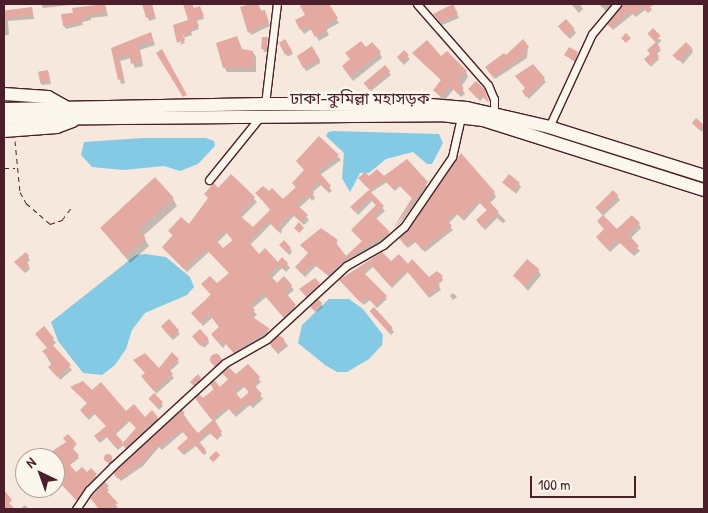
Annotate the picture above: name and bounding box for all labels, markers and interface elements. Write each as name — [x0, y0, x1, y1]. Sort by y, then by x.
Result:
street label: ঢাকা–কুমিল্লা মহাসড়ক — [290, 88, 430, 108]
north arrow — [15, 448, 65, 498]
text: N — [21, 453, 39, 472]
scale bar — [533, 466, 639, 498]
text: 100 m — [538, 474, 571, 495]

